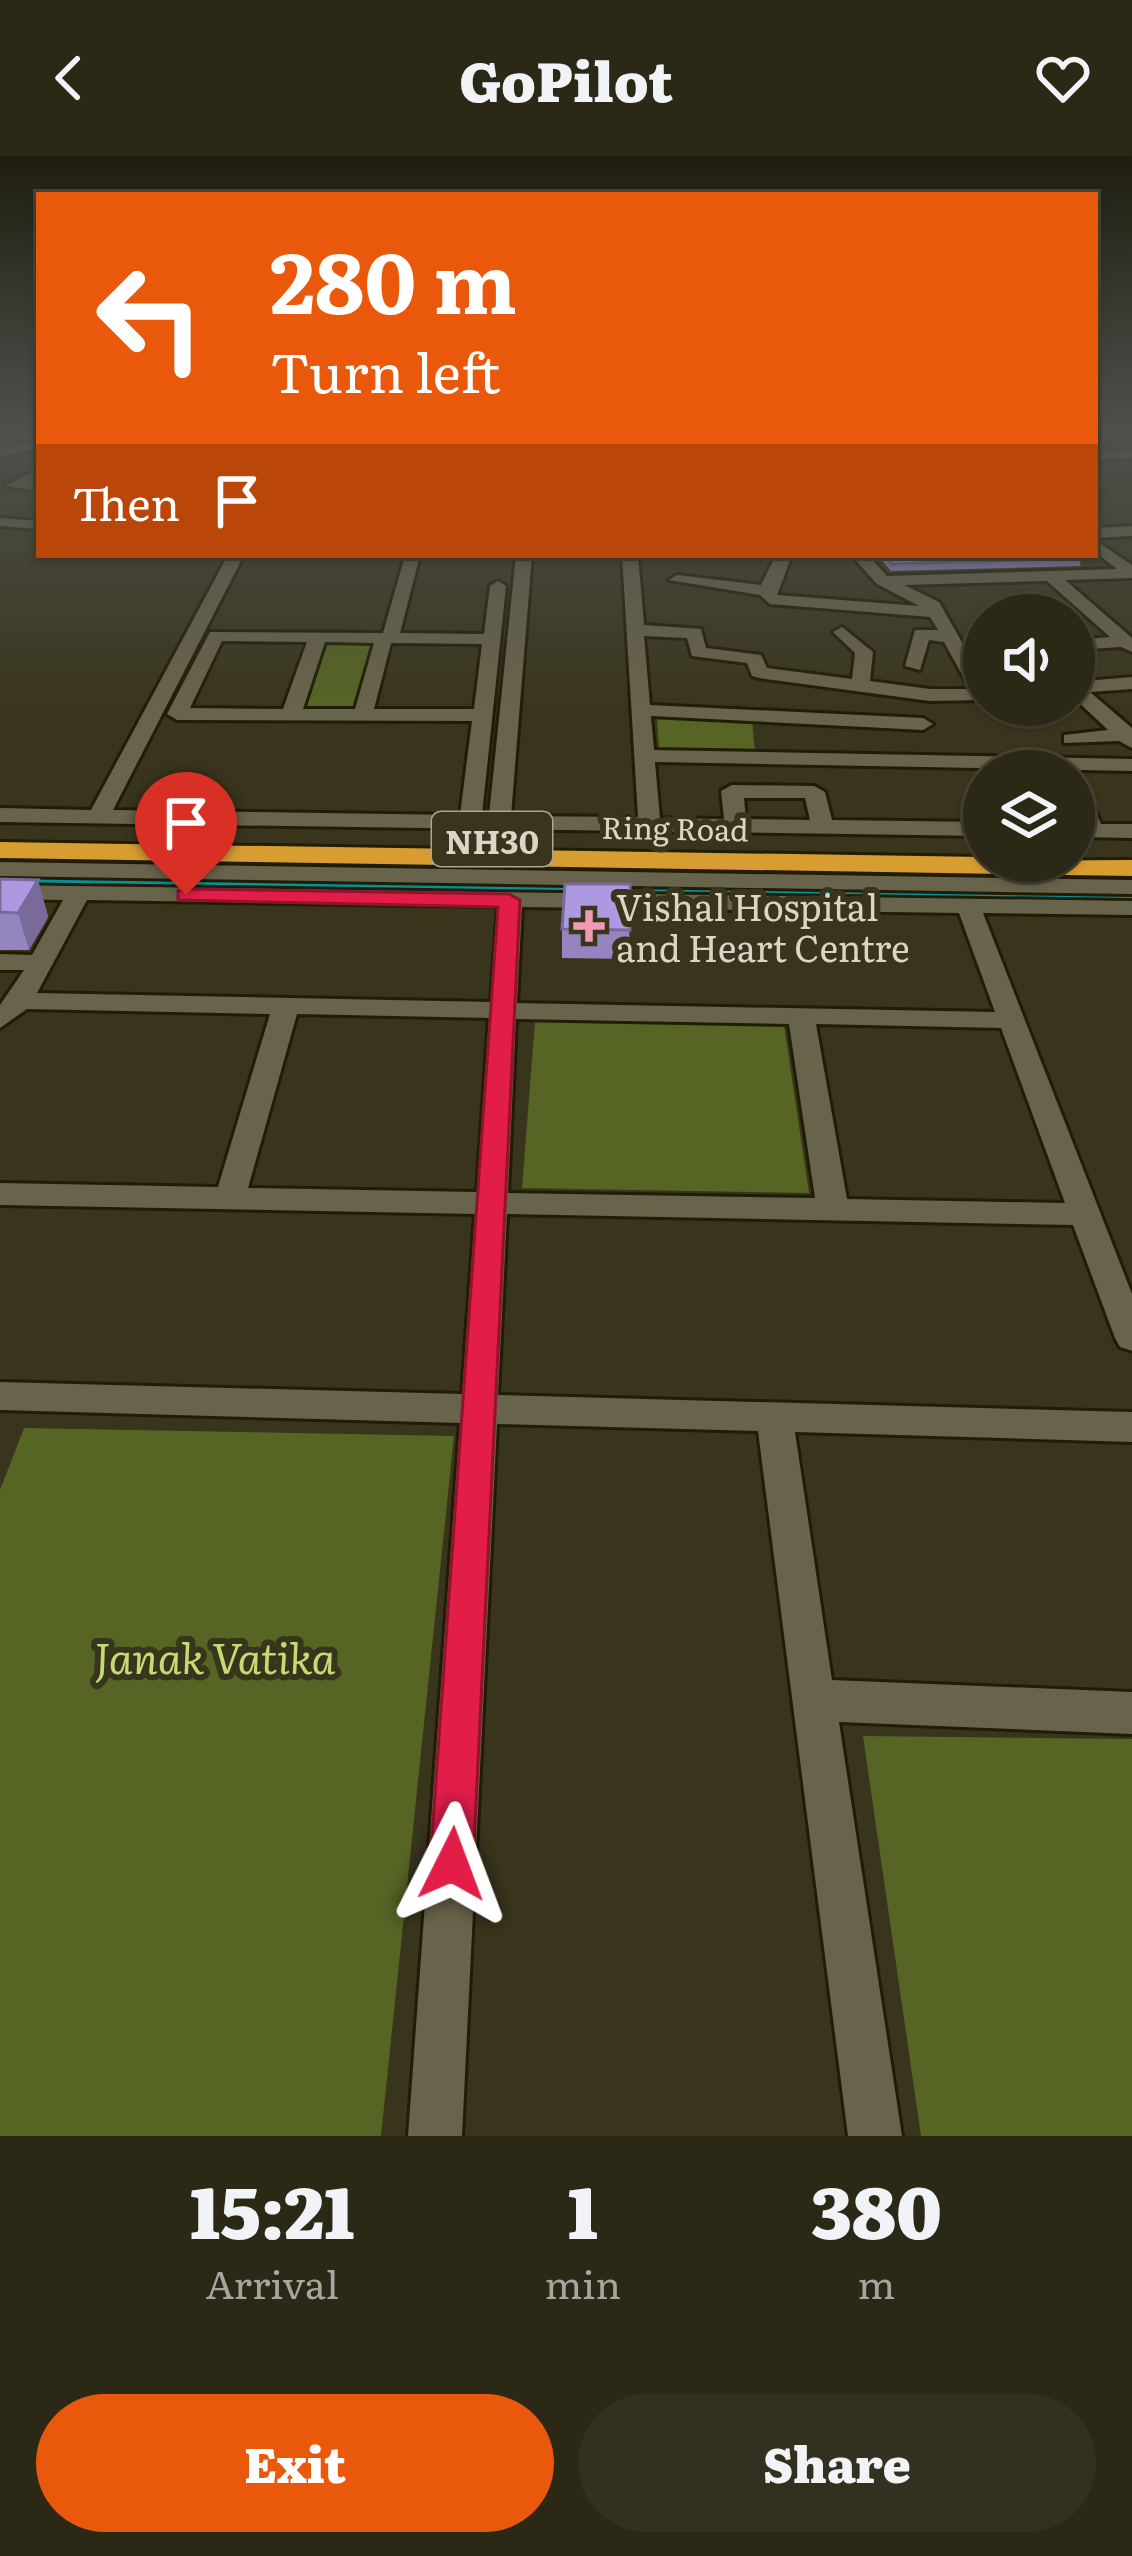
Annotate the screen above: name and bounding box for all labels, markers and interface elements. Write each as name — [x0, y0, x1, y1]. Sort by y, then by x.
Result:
text: GoPilot — [459, 38, 673, 119]
icon: back — [36, 45, 102, 111]
icon: heart — [1030, 45, 1096, 111]
text: 280 m — [270, 215, 517, 340]
icon: left — [72, 240, 228, 396]
text: Turn left — [270, 329, 501, 410]
text: Then — [72, 468, 180, 535]
icon: arrive — [204, 468, 270, 534]
map controls — [963, 594, 1095, 882]
button: sound — [963, 594, 1095, 726]
button: layers — [963, 750, 1095, 882]
pin — [135, 772, 237, 895]
icon: arrive — [153, 790, 219, 856]
street label: Ring Road — [601, 804, 749, 850]
road number: NH30 — [432, 812, 552, 866]
place label: Vishal Hospital and Heart Centre — [616, 879, 910, 973]
marker: Vishal Hospital and Heart Centre — [573, 910, 605, 942]
park label: Janak Vatika — [95, 1625, 335, 1687]
position arrow — [389, 1801, 515, 1927]
text: 15:21 — [190, 2154, 354, 2261]
text: 1 — [568, 2154, 598, 2261]
text: 380 — [811, 2154, 942, 2261]
text: Arrival — [206, 2253, 339, 2311]
text: min — [544, 2253, 621, 2311]
text: m — [858, 2253, 895, 2311]
button: Exit — [36, 2394, 554, 2532]
button: Share — [578, 2394, 1096, 2532]

